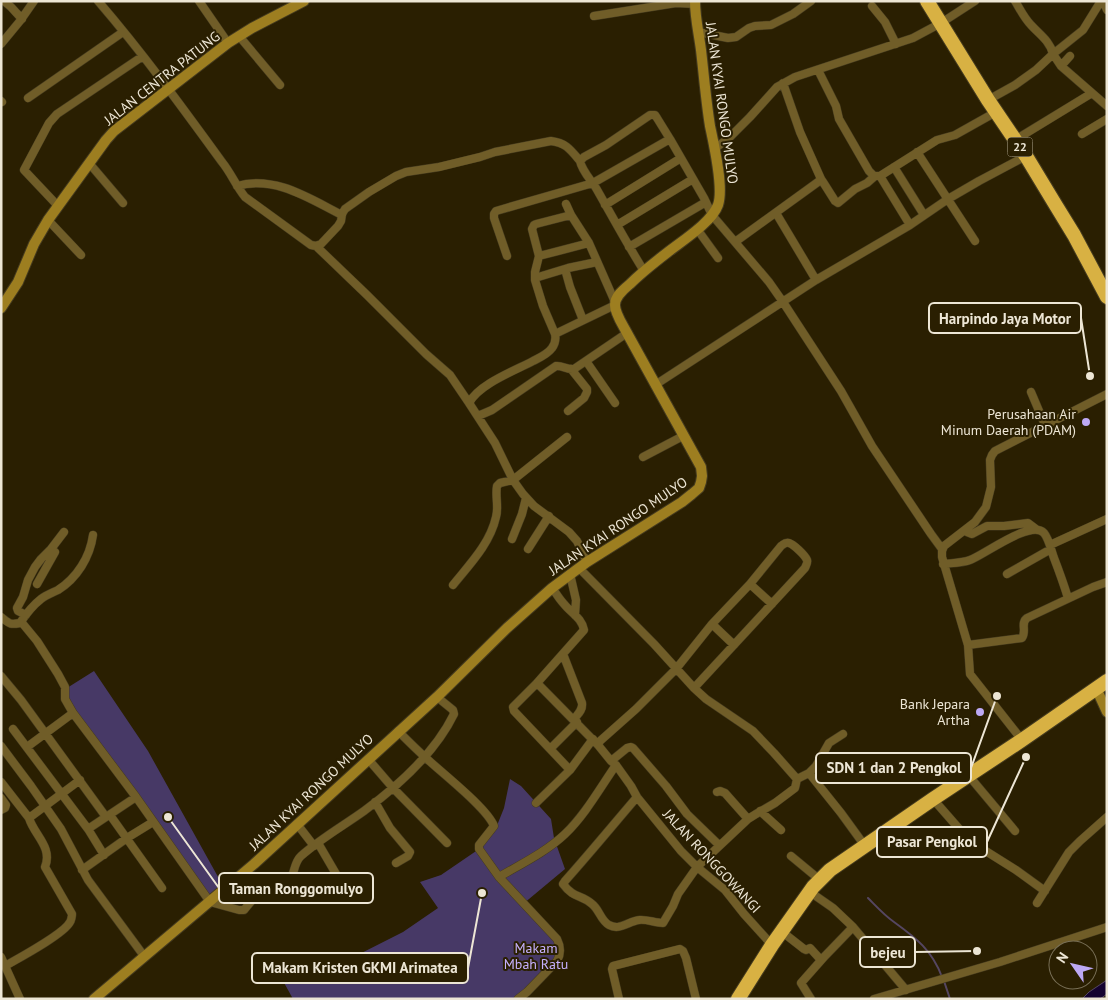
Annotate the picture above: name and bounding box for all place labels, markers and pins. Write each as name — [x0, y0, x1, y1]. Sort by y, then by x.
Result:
callout: Harpindo Jaya Motor — [929, 303, 1081, 333]
place label: Perusahaan Air Minum Daerah (PDAM) — [941, 405, 1076, 439]
marker: Perusahaan Air Minum Daerah (PDAM) — [1080, 416, 1092, 428]
place label: Bank Jepara Artha — [900, 695, 970, 729]
marker: Bank Jepara Artha — [974, 706, 986, 718]
callout: SDN 1 dan 2 Pengkol — [816, 753, 971, 783]
callout: Pasar Pengkol — [877, 827, 987, 857]
callout: Taman Ronggomulyo — [219, 873, 373, 903]
callout: bejeu — [860, 937, 915, 967]
callout: Makam Kristen GKMI Arimatea — [252, 953, 468, 983]

